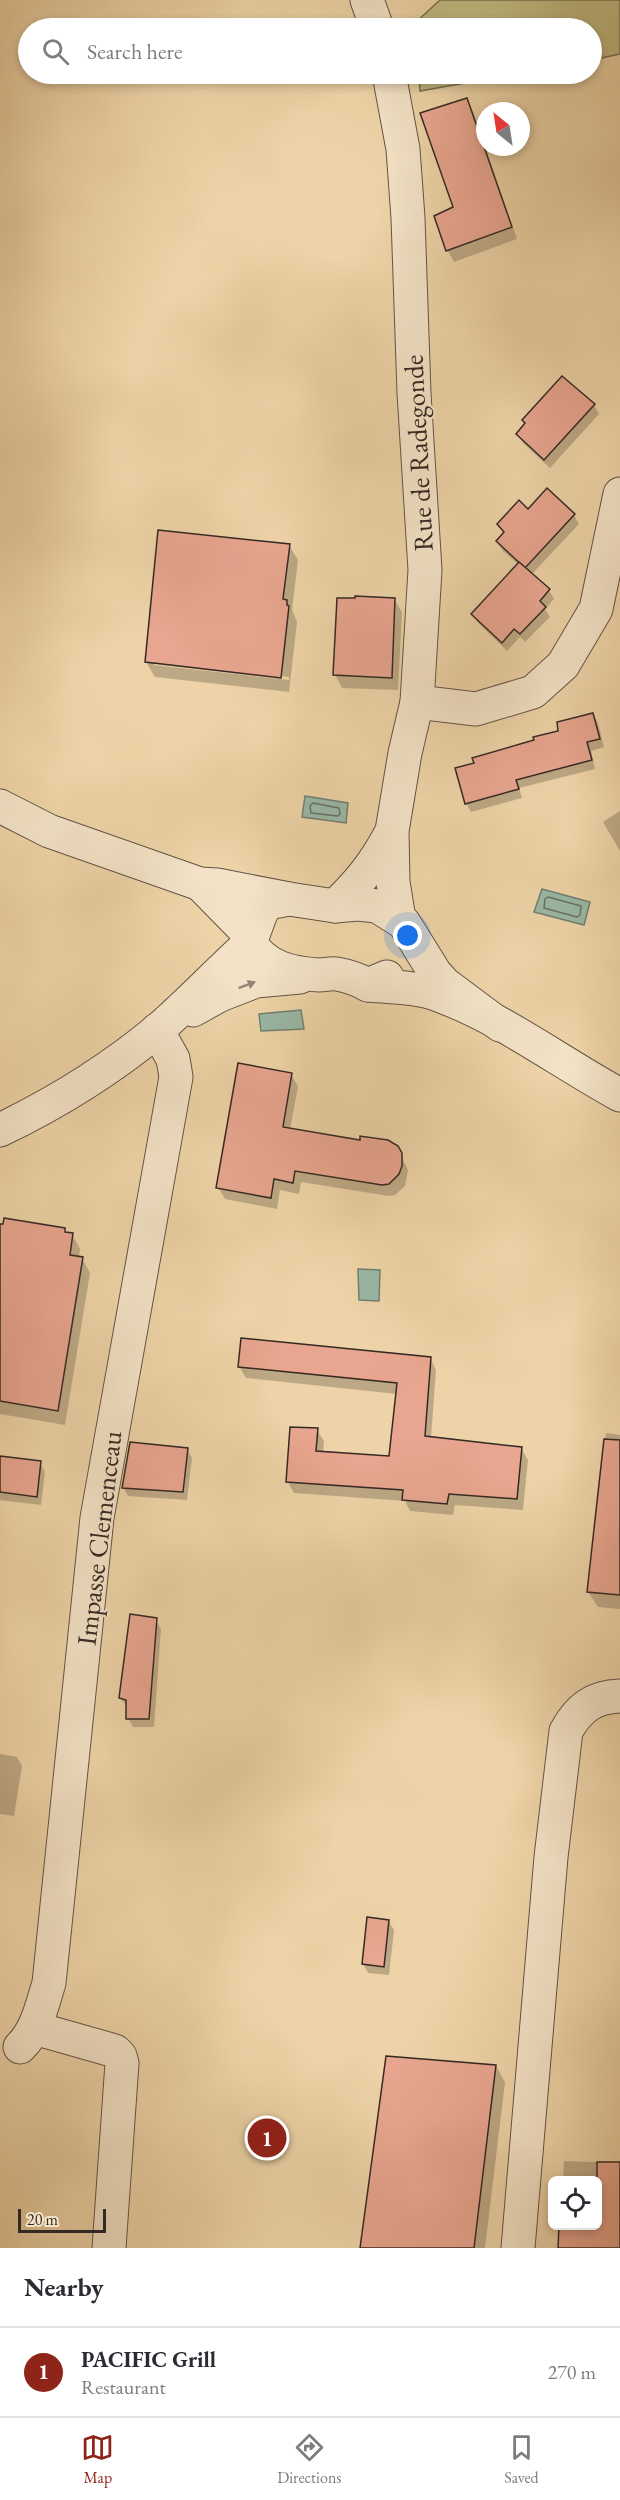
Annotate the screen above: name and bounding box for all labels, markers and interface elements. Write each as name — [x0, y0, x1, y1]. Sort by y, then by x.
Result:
search box — [18, 18, 602, 84]
icon: search — [39, 35, 72, 68]
text: Search here — [87, 37, 182, 66]
north arrow — [476, 102, 530, 156]
street label: Rue de Radegonde — [395, 354, 441, 552]
your location — [393, 921, 422, 950]
one-way arrow — [238, 980, 256, 989]
street label: Impasse Clemenceau — [68, 1429, 130, 1647]
pin: 1 — [248, 2116, 286, 2160]
map controls — [548, 2176, 602, 2230]
button: locate — [548, 2176, 602, 2230]
scale bar — [18, 2206, 106, 2234]
text: 20 m — [27, 2209, 58, 2230]
text: Nearby — [24, 2270, 104, 2304]
text: PACIFIC Grill — [81, 2345, 216, 2374]
text: 1 — [38, 2359, 49, 2385]
text: 270 m — [548, 2359, 596, 2385]
text: Restaurant — [81, 2374, 166, 2400]
tab: Map — [81, 2431, 114, 2488]
tab: Directions — [277, 2431, 342, 2488]
tab: Saved — [504, 2431, 539, 2488]

